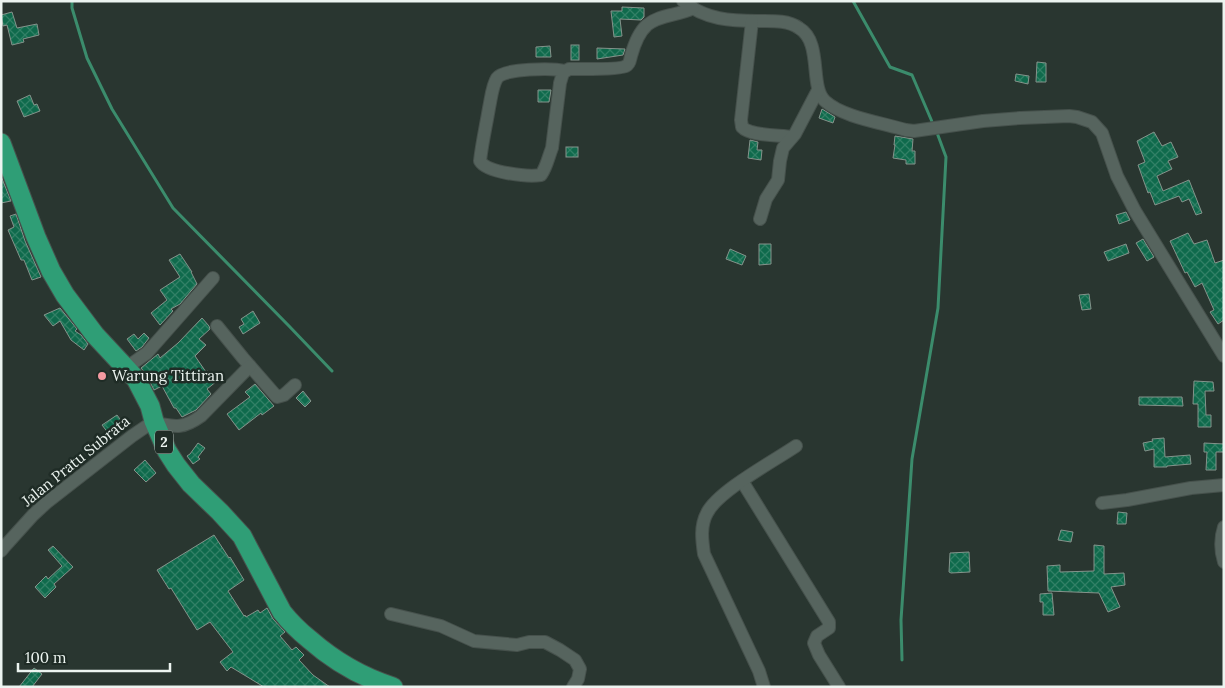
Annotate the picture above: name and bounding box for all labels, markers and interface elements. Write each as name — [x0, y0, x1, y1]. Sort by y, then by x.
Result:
place label: Warung Tittiran — [112, 366, 224, 385]
marker: Warung Tittiran — [96, 370, 108, 382]
street label: Jalan Pratu Subrata — [17, 411, 134, 511]
road number: 2 — [155, 431, 173, 454]
scale bar — [18, 640, 170, 672]
text: 100 m — [25, 648, 66, 667]

